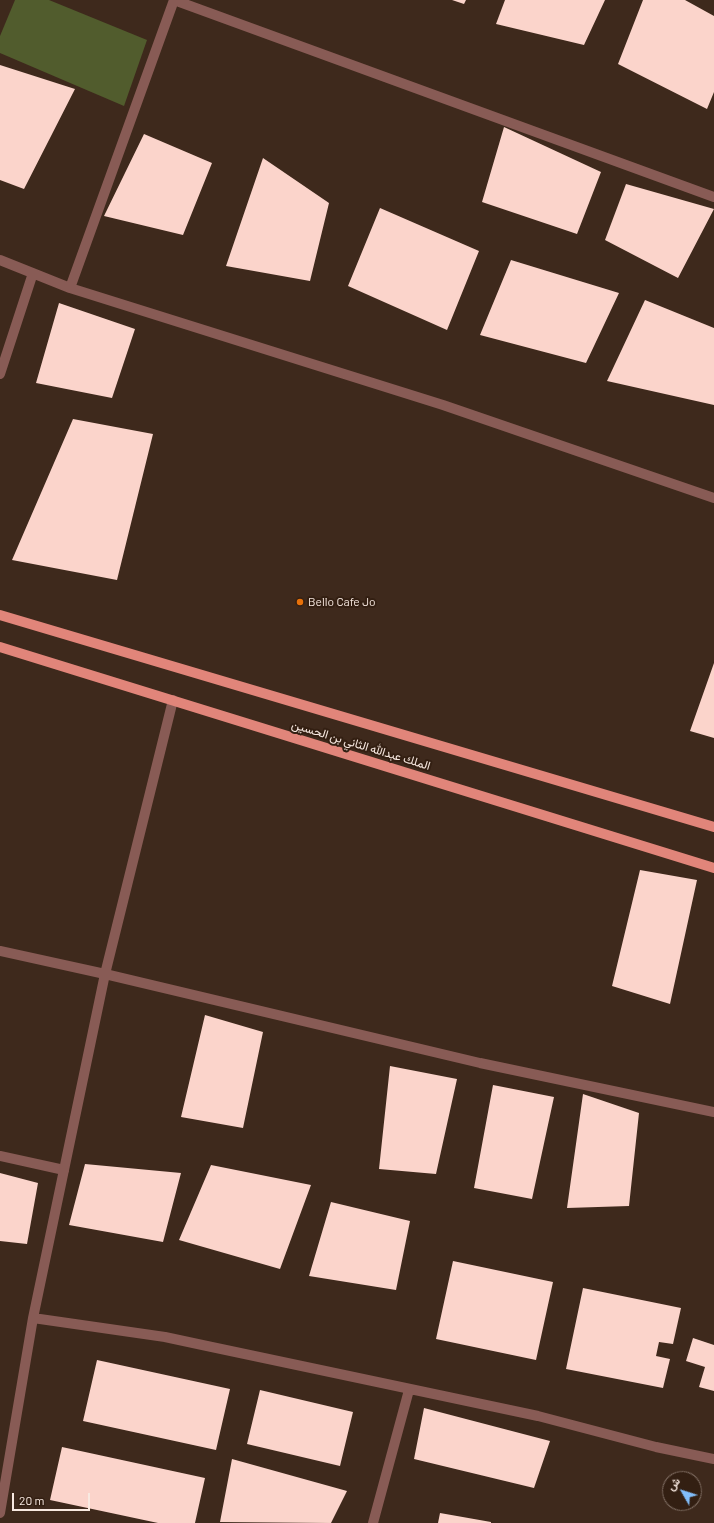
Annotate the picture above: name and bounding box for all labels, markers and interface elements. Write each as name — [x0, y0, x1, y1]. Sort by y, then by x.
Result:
place label: Bello Cafe Jo — [308, 595, 376, 609]
marker: Bello Cafe Jo — [295, 597, 305, 607]
street label: الملك عبدالله الثاني بن الحسين — [290, 717, 432, 773]
north arrow — [662, 1471, 702, 1511]
text: ش — [664, 1475, 682, 1493]
scale bar — [14, 1485, 92, 1511]
text: 20 m — [19, 1493, 45, 1507]

